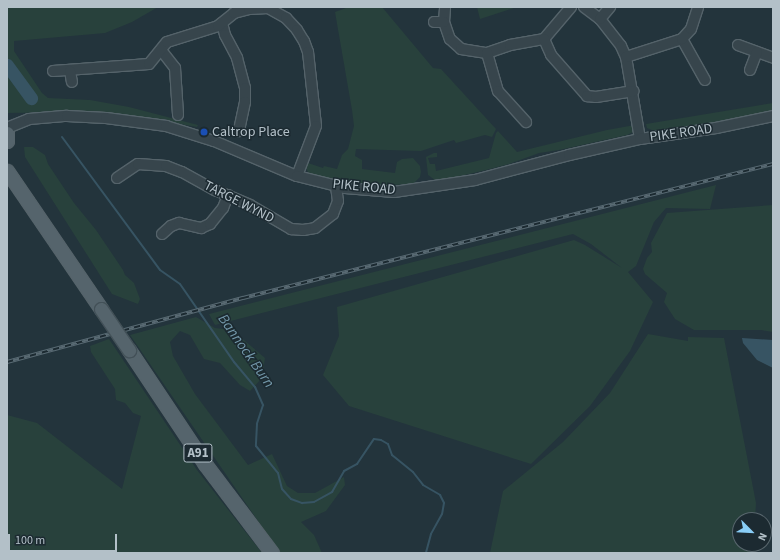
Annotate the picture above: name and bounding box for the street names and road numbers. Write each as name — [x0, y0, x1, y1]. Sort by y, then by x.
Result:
street label: PIKE ROAD — [649, 120, 713, 146]
street label: PIKE ROAD — [332, 175, 396, 199]
street label: TARGE WYND — [201, 177, 277, 227]
road number: A91 — [183, 442, 213, 464]

